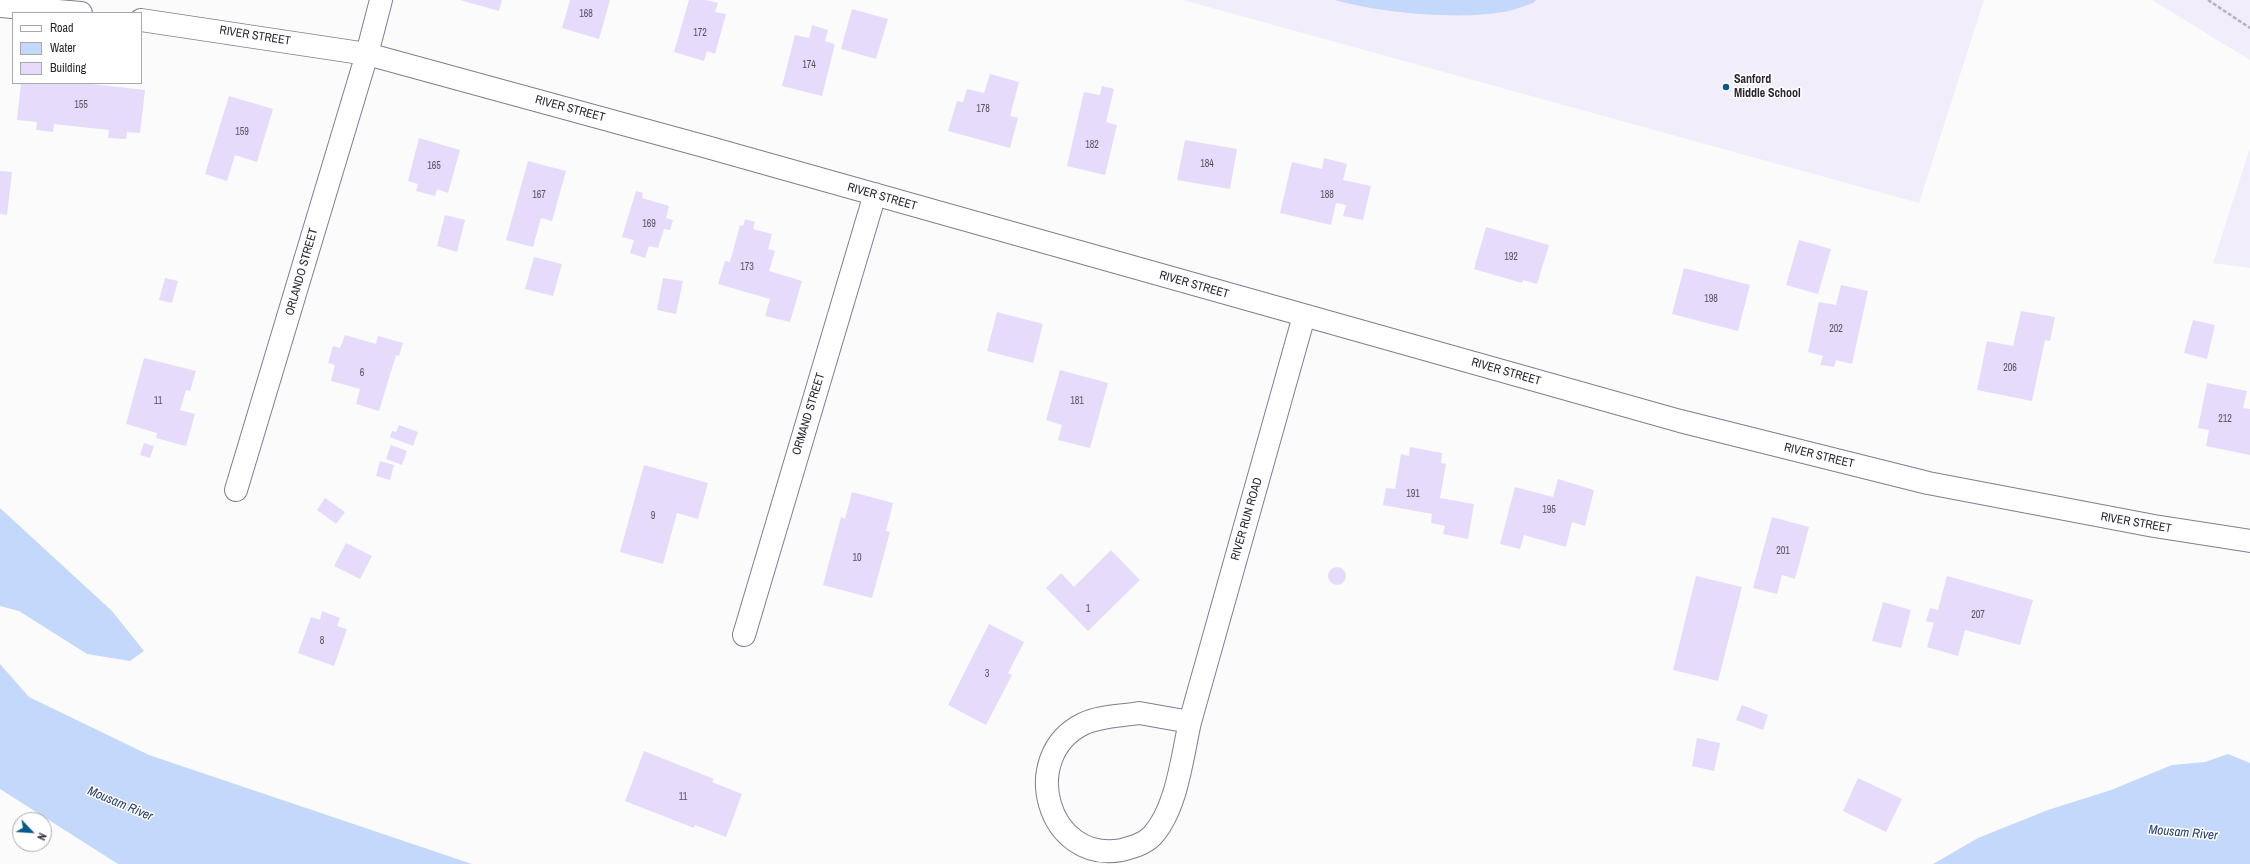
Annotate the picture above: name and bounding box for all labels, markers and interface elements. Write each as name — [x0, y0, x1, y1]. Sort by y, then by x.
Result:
house number: 168 — [579, 8, 593, 20]
legend — [12, 12, 142, 84]
text: Road — [50, 20, 74, 36]
street label: RIVER STREET — [219, 23, 291, 49]
house number: 172 — [693, 27, 707, 39]
text: Water — [50, 40, 76, 56]
house number: 174 — [802, 59, 816, 71]
text: Building — [50, 60, 86, 76]
place label: Sanford Middle School — [1734, 73, 1801, 101]
marker: Sanford Middle School — [1721, 82, 1731, 92]
street label: RIVER STREET — [534, 93, 606, 125]
house number: 155 — [74, 99, 88, 111]
house number: 178 — [976, 103, 990, 115]
house number: 159 — [235, 126, 249, 138]
house number: 182 — [1085, 139, 1099, 151]
house number: 184 — [1200, 158, 1214, 170]
house number: 165 — [427, 160, 441, 172]
street label: RIVER STREET — [846, 180, 918, 214]
house number: 167 — [532, 189, 546, 201]
house number: 188 — [1320, 189, 1334, 201]
house number: 169 — [642, 218, 656, 230]
street label: ORLANDO STREET — [283, 227, 321, 317]
house number: 192 — [1504, 251, 1518, 263]
house number: 173 — [740, 261, 754, 273]
street label: RIVER STREET — [1158, 268, 1230, 302]
house number: 198 — [1704, 293, 1718, 305]
house number: 202 — [1829, 323, 1843, 335]
street label: RIVER STREET — [1470, 355, 1542, 389]
house number: 206 — [2003, 362, 2017, 374]
house number: 6 — [360, 367, 364, 379]
street label: ORMAND STREET — [790, 371, 828, 457]
house number: 11 — [154, 395, 162, 407]
house number: 181 — [1070, 395, 1084, 407]
house number: 212 — [2218, 413, 2232, 425]
street label: RIVER STREET — [1783, 440, 1855, 472]
street label: RIVER RUN ROAD — [1228, 476, 1266, 562]
house number: 191 — [1406, 488, 1420, 500]
house number: 195 — [1542, 504, 1556, 516]
house number: 9 — [651, 510, 655, 522]
street label: RIVER STREET — [2099, 510, 2173, 536]
house number: 201 — [1776, 545, 1790, 557]
house number: 10 — [852, 552, 862, 564]
house number: 1 — [1086, 603, 1090, 615]
house number: 207 — [1971, 609, 1985, 621]
house number: 8 — [320, 635, 324, 647]
house number: 3 — [985, 668, 989, 680]
water label: Mousam River — [85, 783, 155, 825]
house number: 11 — [679, 791, 687, 803]
north arrow — [12, 812, 52, 852]
water label: Mousam River — [2148, 822, 2218, 844]
text: N — [34, 831, 50, 843]

